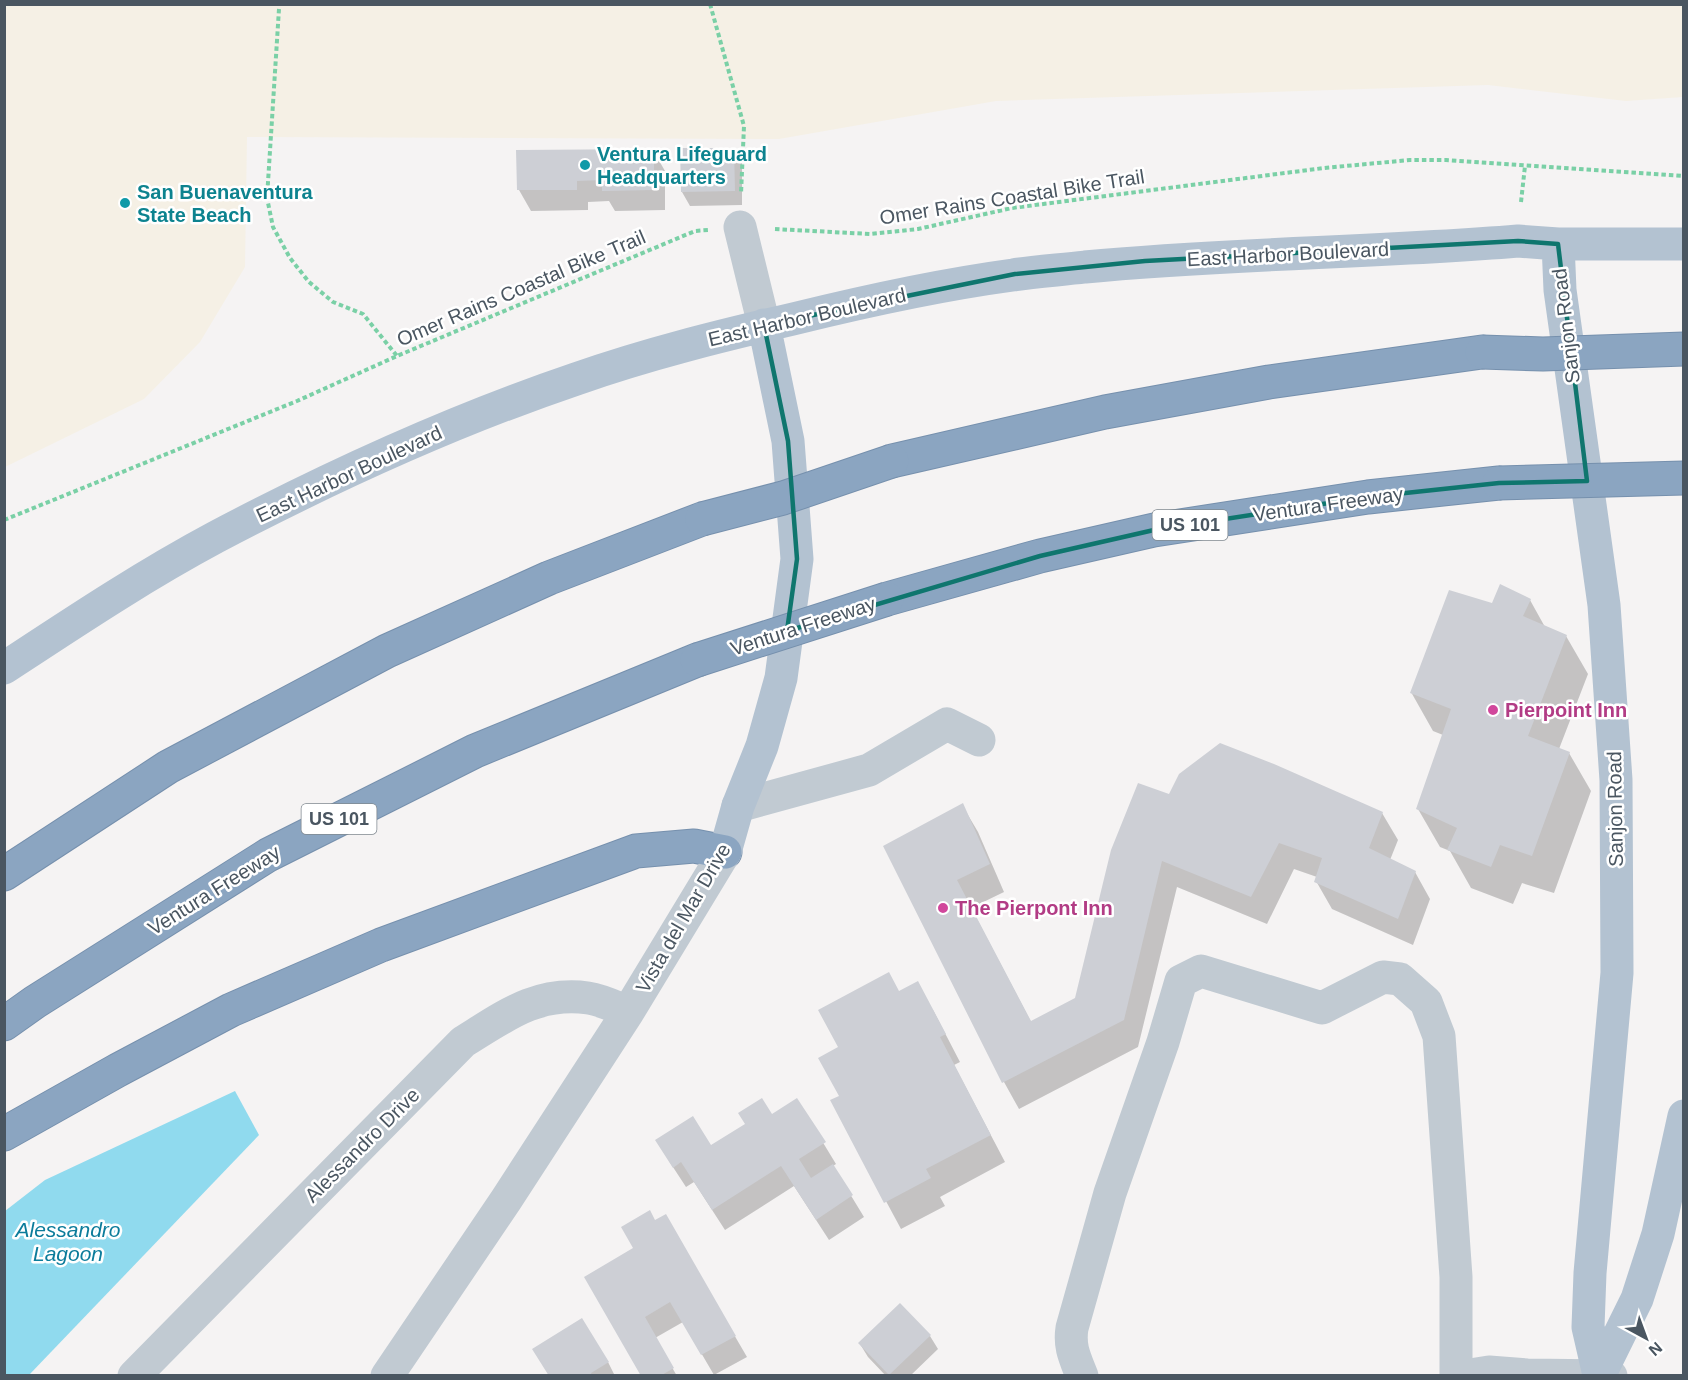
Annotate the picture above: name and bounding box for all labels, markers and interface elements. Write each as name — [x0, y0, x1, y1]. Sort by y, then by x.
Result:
place label: Ventura Lifeguard Headquarters — [597, 143, 767, 188]
marker: Ventura Lifeguard Headquarters — [578, 158, 592, 172]
street label: Omer Rains Coastal Bike Trail — [878, 165, 1146, 229]
place label: San Buenaventura State Beach — [137, 181, 313, 226]
marker: San Buenaventura State Beach — [118, 196, 132, 210]
street label: Omer Rains Coastal Bike Trail — [393, 226, 649, 350]
street label: East Harbor Boulevard — [1186, 238, 1390, 270]
street label: Sanjon Road — [1548, 267, 1584, 385]
street label: East Harbor Boulevard — [706, 284, 908, 350]
street label: East Harbor Boulevard — [253, 421, 445, 527]
street label: Ventura Freeway — [1252, 483, 1404, 525]
road number: US 101 — [1152, 510, 1228, 540]
street label: Ventura Freeway — [728, 592, 878, 660]
place label: Pierpoint Inn — [1505, 699, 1627, 721]
marker: Pierpoint Inn — [1486, 703, 1500, 717]
street label: Sanjon Road — [1603, 751, 1627, 867]
road number: US 101 — [302, 804, 376, 834]
street label: Vista del Mar Drive — [631, 840, 735, 996]
street label: Ventura Freeway — [144, 841, 284, 939]
place label: The Pierpont Inn — [955, 897, 1113, 919]
marker: The Pierpont Inn — [936, 901, 950, 915]
street label: Alessandro Drive — [300, 1083, 424, 1207]
water label: Alessandro Lagoon — [13, 1218, 121, 1265]
north arrow — [1616, 1308, 1676, 1368]
text: N — [1646, 1339, 1665, 1359]

